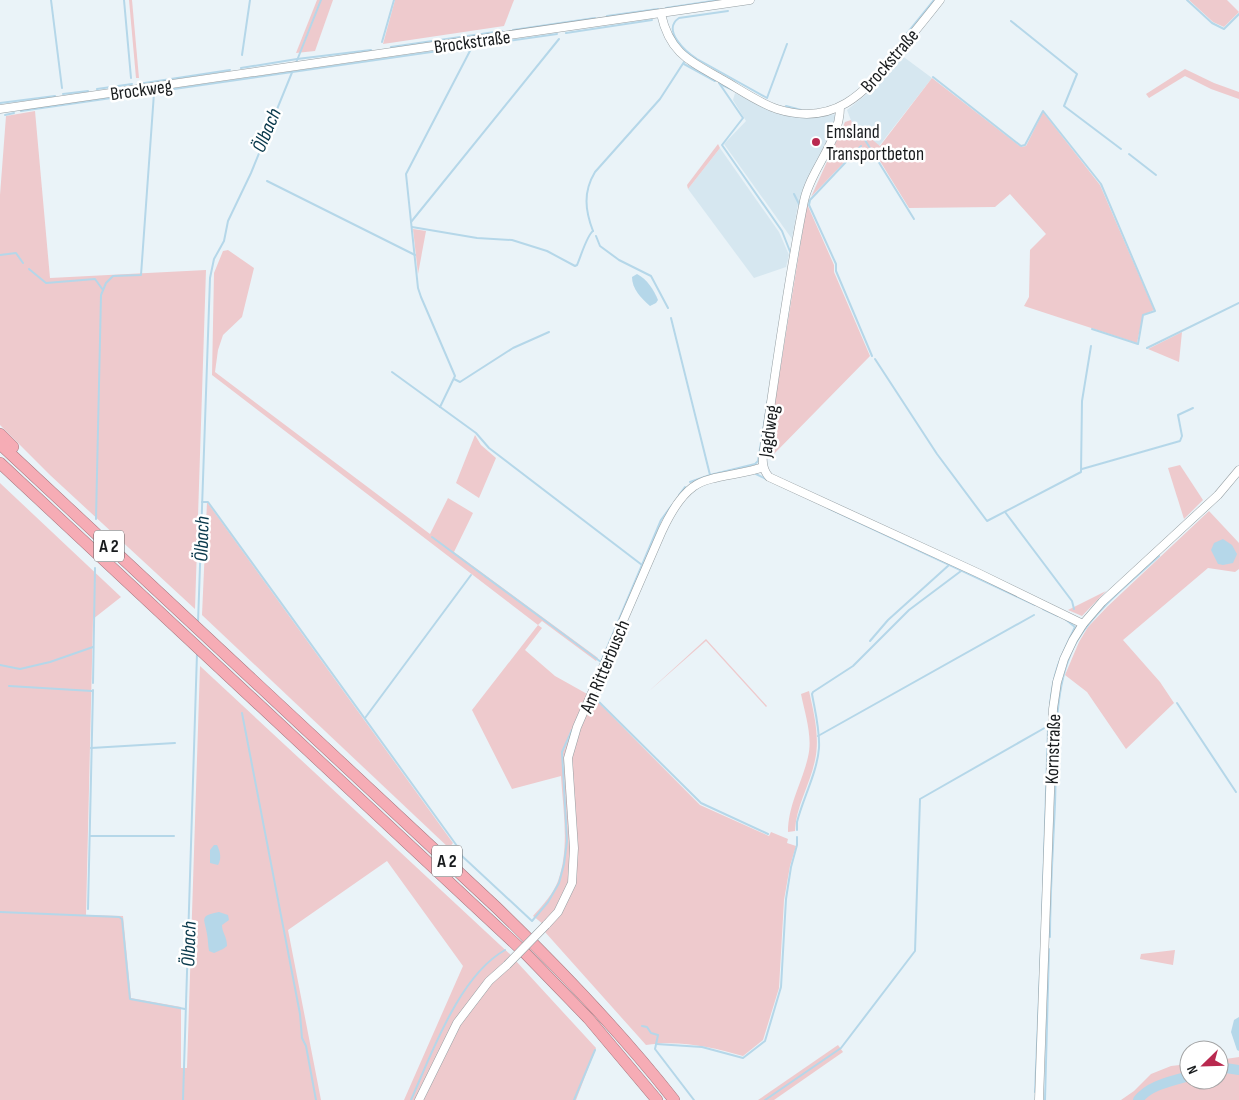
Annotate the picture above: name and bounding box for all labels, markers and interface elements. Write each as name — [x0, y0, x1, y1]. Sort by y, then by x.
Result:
street label: Brockstraße — [856, 24, 924, 98]
street label: Brockstraße — [433, 26, 512, 59]
street label: Brockweg — [109, 75, 174, 106]
water label: Ölbach — [247, 105, 287, 156]
place label: Emsland Transportbeton — [826, 121, 924, 166]
marker: Emsland Transportbeton — [810, 136, 822, 148]
street label: Jagdweg — [754, 403, 785, 460]
water label: Ölbach — [189, 516, 215, 562]
road number: A 2 — [94, 530, 124, 562]
street label: Am Ritterbusch — [575, 617, 635, 718]
street label: Kornstraße — [1041, 713, 1066, 785]
road number: A 2 — [432, 846, 462, 876]
water label: Ölbach — [176, 921, 202, 967]
north arrow — [1179, 1040, 1229, 1090]
text: N — [1183, 1063, 1202, 1077]

